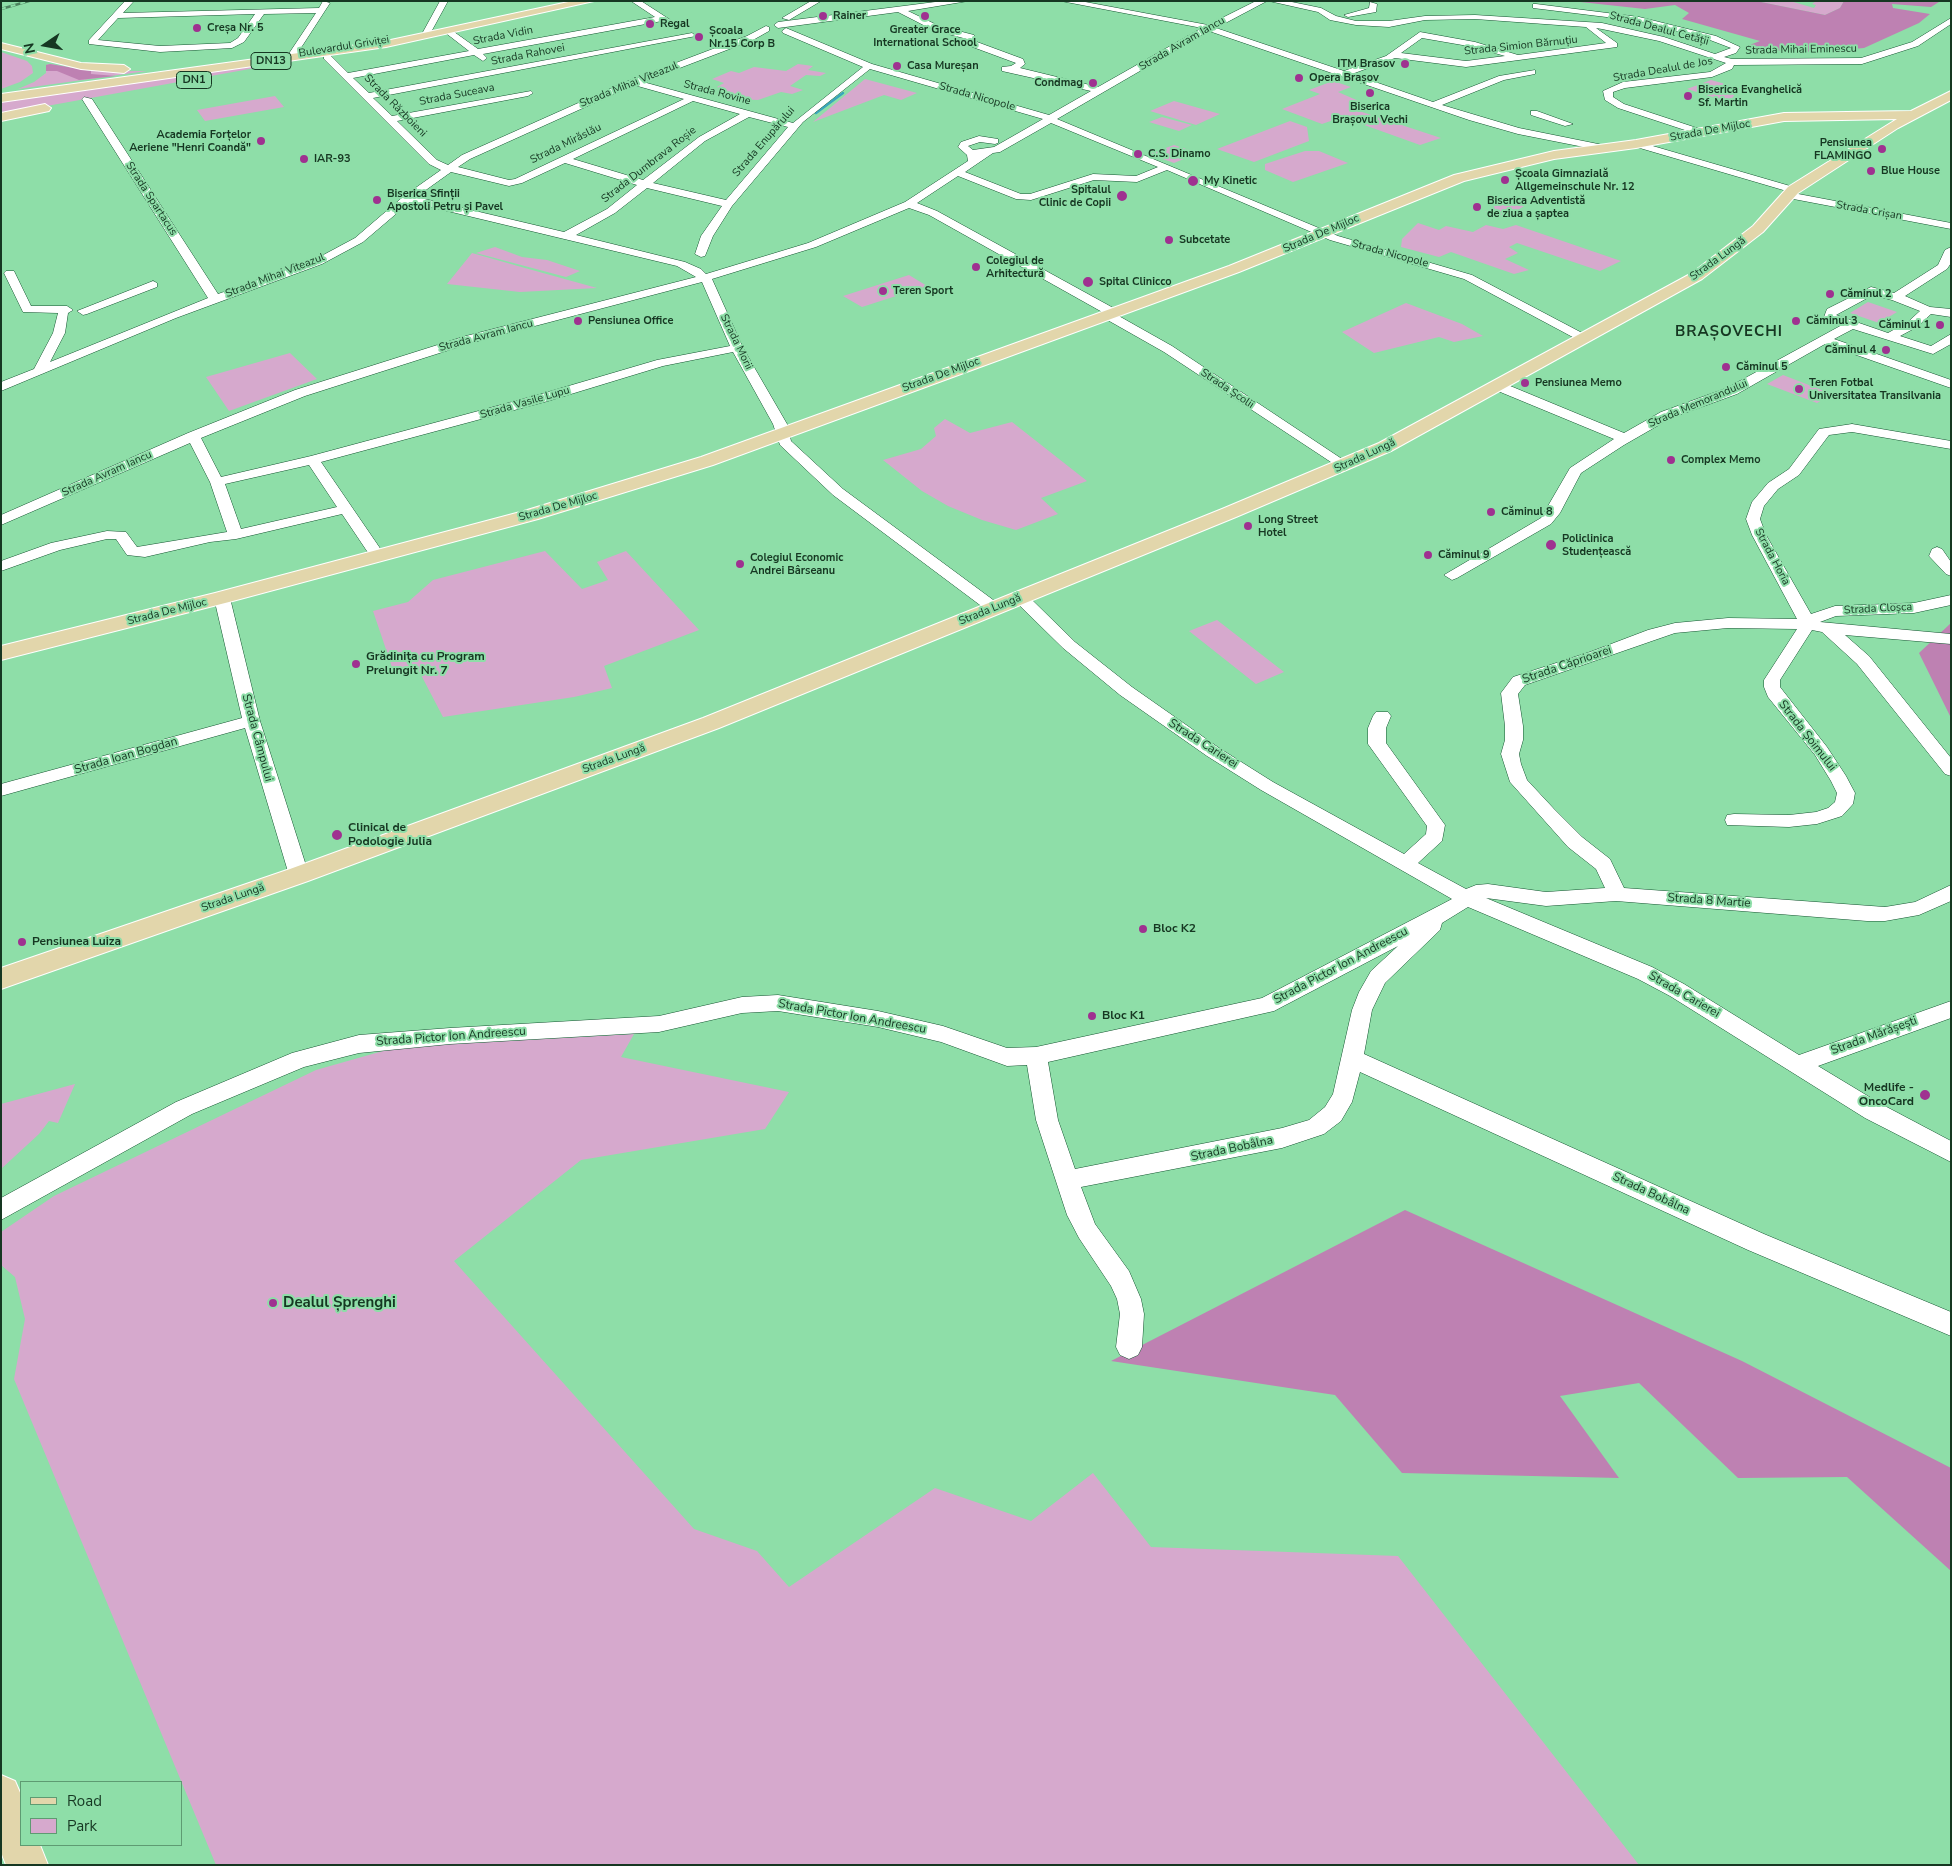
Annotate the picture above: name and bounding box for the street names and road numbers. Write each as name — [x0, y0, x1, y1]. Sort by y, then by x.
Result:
street label: Strada Dealul Cetății — [1608, 9, 1710, 49]
street label: Strada Avram Iancu — [1137, 14, 1227, 74]
street label: Strada Vidin — [472, 24, 534, 48]
street label: Bulevardul Griviței — [298, 33, 390, 61]
street label: Strada Simion Bărnuțiu — [1464, 33, 1578, 59]
street label: Strada Rahovei — [490, 41, 566, 69]
street label: Strada Mihai Eminescu — [1745, 42, 1857, 58]
road number: DN13 — [251, 52, 291, 70]
street label: Strada Dealul de Jos — [1612, 55, 1714, 85]
street label: Strada Mihai Viteazul — [578, 59, 680, 111]
road number: DN1 — [176, 72, 212, 88]
street label: Strada Războieni — [361, 72, 429, 140]
street label: Strada Rovine — [682, 78, 752, 108]
street label: Strada Nicopole — [937, 80, 1017, 114]
street label: Strada Suceava — [418, 81, 496, 109]
street label: Strada Enupărului — [730, 104, 798, 180]
street label: Strada De Mijloc — [1669, 117, 1751, 145]
street label: Strada Mirăslău — [528, 121, 604, 167]
street label: Strada Dumbrava Roșie — [599, 124, 699, 206]
street label: Strada Spartacus — [122, 160, 180, 238]
street label: Strada Crișan — [1835, 199, 1903, 223]
street label: Strada De Mijloc — [1281, 212, 1361, 256]
street label: Strada Lungă — [1687, 234, 1749, 284]
street label: Strada Nicopole — [1350, 237, 1430, 271]
street label: Strada Mihai Viteazul — [224, 251, 326, 301]
street label: Strada Morii — [717, 312, 755, 372]
street label: Strada Avram Iancu — [437, 317, 535, 355]
street label: Strada De Mijloc — [901, 355, 981, 395]
street label: Strada Școlii — [1198, 366, 1256, 412]
street label: Strada Memorandului — [1646, 377, 1750, 431]
street label: Strada Vasile Lupu — [479, 384, 571, 422]
street label: Strada Lungă — [1332, 436, 1398, 476]
street label: Strada Avram Iancu — [60, 448, 154, 500]
street label: Strada De Mijloc — [517, 489, 599, 525]
street label: Strada Horia — [1752, 526, 1792, 588]
street label: Strada Lungă — [957, 592, 1023, 628]
street label: Strada De Mijloc — [126, 596, 208, 628]
street label: Strada Cloșca — [1844, 601, 1912, 617]
street label: Strada Căprioarei — [1521, 643, 1613, 687]
street label: Strada Câmpului — [238, 693, 276, 783]
street label: Strada Șoimului — [1775, 698, 1839, 774]
street label: Strada Carierei — [1166, 716, 1240, 772]
street label: Strada Ioan Bogdan — [73, 734, 179, 778]
street label: Strada Lungă — [581, 742, 647, 776]
street label: Strada Lungă — [200, 881, 266, 915]
street label: Strada 8 Martie — [1667, 891, 1751, 911]
street label: Strada Pictor Ion Andreescu — [1271, 924, 1411, 1008]
street label: Strada Carierei — [1646, 969, 1722, 1021]
street label: Strada Pictor Ion Andreescu — [777, 997, 927, 1037]
street label: Strada Mărășești — [1829, 1014, 1919, 1058]
street label: Strada Pictor Ion Andreescu — [376, 1025, 526, 1049]
street label: Strada Bobâlna — [1190, 1133, 1274, 1165]
street label: Strada Bobâlna — [1610, 1170, 1692, 1218]

